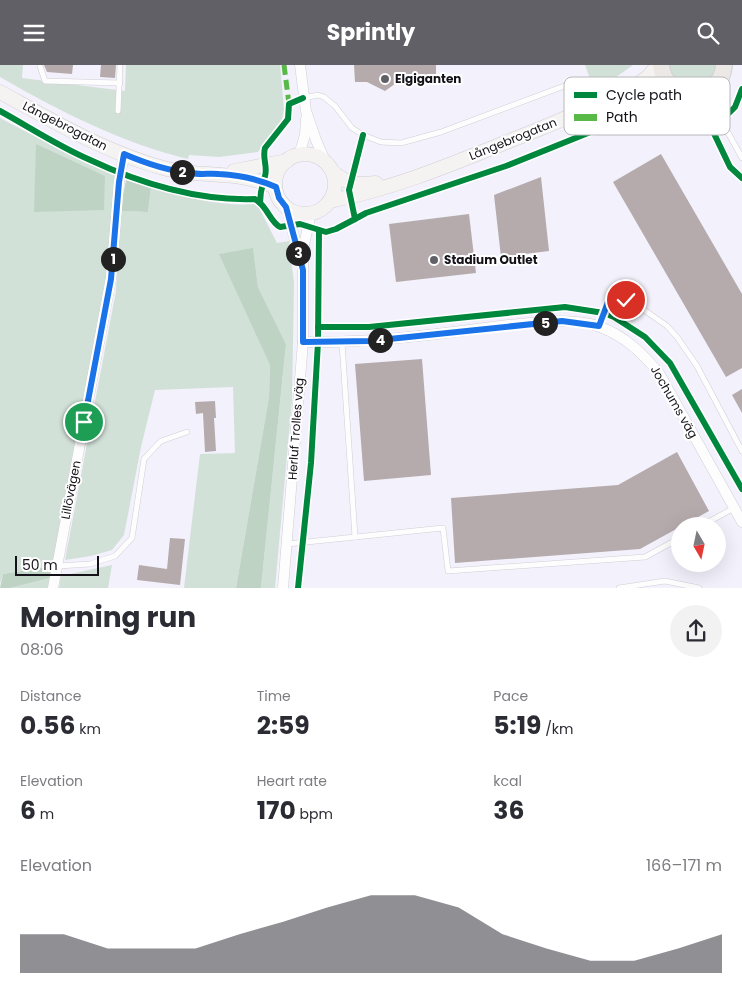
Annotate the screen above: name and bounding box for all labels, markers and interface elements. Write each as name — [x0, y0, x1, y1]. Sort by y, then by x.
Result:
text: Sprintly — [327, 17, 415, 48]
icon: menu — [20, 19, 48, 47]
icon: search — [694, 19, 722, 47]
place label: Elgiganten — [395, 70, 461, 87]
marker: Elgiganten — [379, 73, 391, 85]
legend — [564, 77, 730, 135]
text: Cycle path — [606, 85, 682, 105]
street label: Långebrogatan — [20, 97, 111, 154]
text: Path — [606, 107, 638, 127]
street label: Långebrogatan — [466, 113, 559, 164]
pin: 2 — [170, 159, 194, 185]
text: 2 — [179, 162, 187, 182]
pin: 3 — [286, 241, 310, 265]
text: 3 — [294, 243, 303, 263]
pin: 1 — [100, 247, 126, 271]
text: 1 — [111, 249, 116, 269]
place label: Stadium Outlet — [444, 251, 538, 268]
marker: Stadium Outlet — [428, 254, 440, 266]
pin — [605, 279, 647, 321]
icon: check — [612, 286, 640, 314]
pin: 5 — [532, 311, 558, 335]
text: 5 — [541, 313, 550, 333]
pin: 4 — [368, 327, 392, 353]
text: 4 — [376, 330, 385, 350]
street label: Jochums väg — [647, 362, 702, 441]
street label: Herluf Trolles väg — [283, 377, 308, 481]
pin — [63, 401, 105, 443]
icon: arrive — [70, 408, 98, 436]
street label: Lillövägen — [56, 459, 85, 521]
north arrow — [671, 517, 726, 573]
map controls — [671, 517, 726, 572]
scale bar — [15, 553, 99, 576]
text: 50 m — [22, 555, 58, 575]
text: Morning run — [20, 598, 196, 637]
button: share — [670, 605, 722, 657]
text: 08:06 — [20, 638, 64, 661]
text: Distance — [20, 686, 81, 706]
text: Time — [257, 686, 291, 706]
text: Pace — [493, 686, 528, 706]
text: 0.56 — [20, 708, 76, 743]
text: 2:59 — [257, 708, 310, 743]
text: 5:19 — [493, 708, 541, 743]
text: km — [76, 719, 101, 739]
text: /km — [541, 719, 574, 739]
text: Elevation — [20, 771, 83, 791]
text: Heart rate — [257, 771, 327, 791]
text: kcal — [493, 771, 522, 791]
text: 6 — [20, 793, 36, 828]
text: 170 — [257, 793, 296, 828]
text: 36 — [493, 793, 524, 828]
text: m — [36, 804, 54, 824]
text: bpm — [296, 804, 333, 824]
text: Elevation — [20, 854, 92, 877]
text: 166–171 m — [646, 854, 722, 877]

